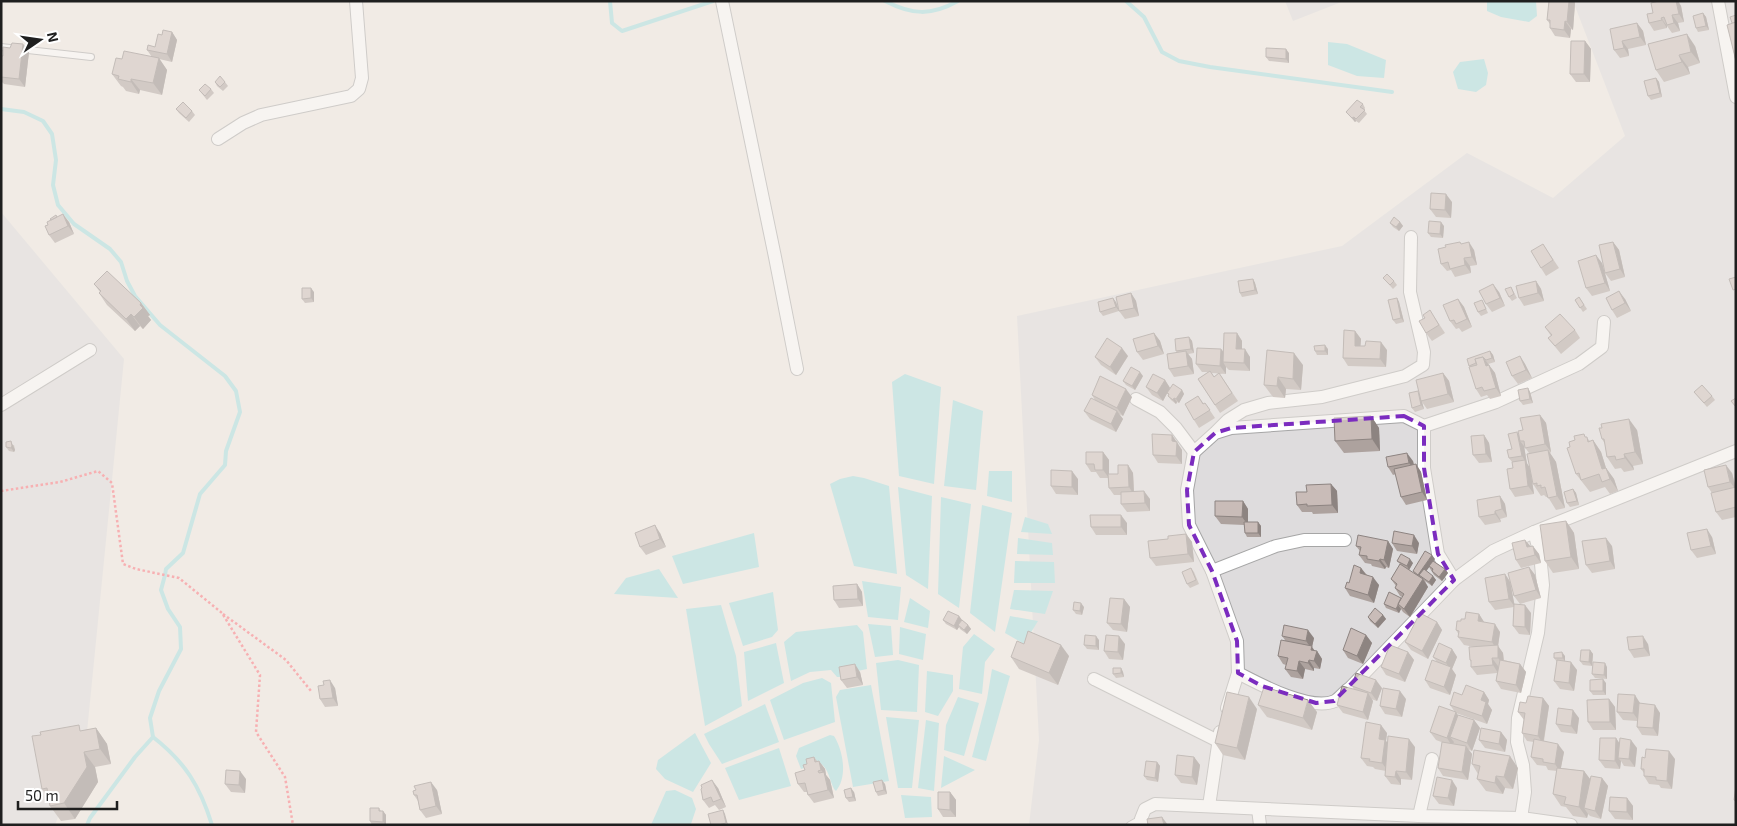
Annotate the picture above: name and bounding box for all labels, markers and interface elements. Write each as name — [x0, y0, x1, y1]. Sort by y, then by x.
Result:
north arrow — [15, 15, 65, 65]
text: N — [44, 30, 63, 44]
scale bar — [18, 778, 116, 810]
text: 50 m — [25, 786, 59, 804]

